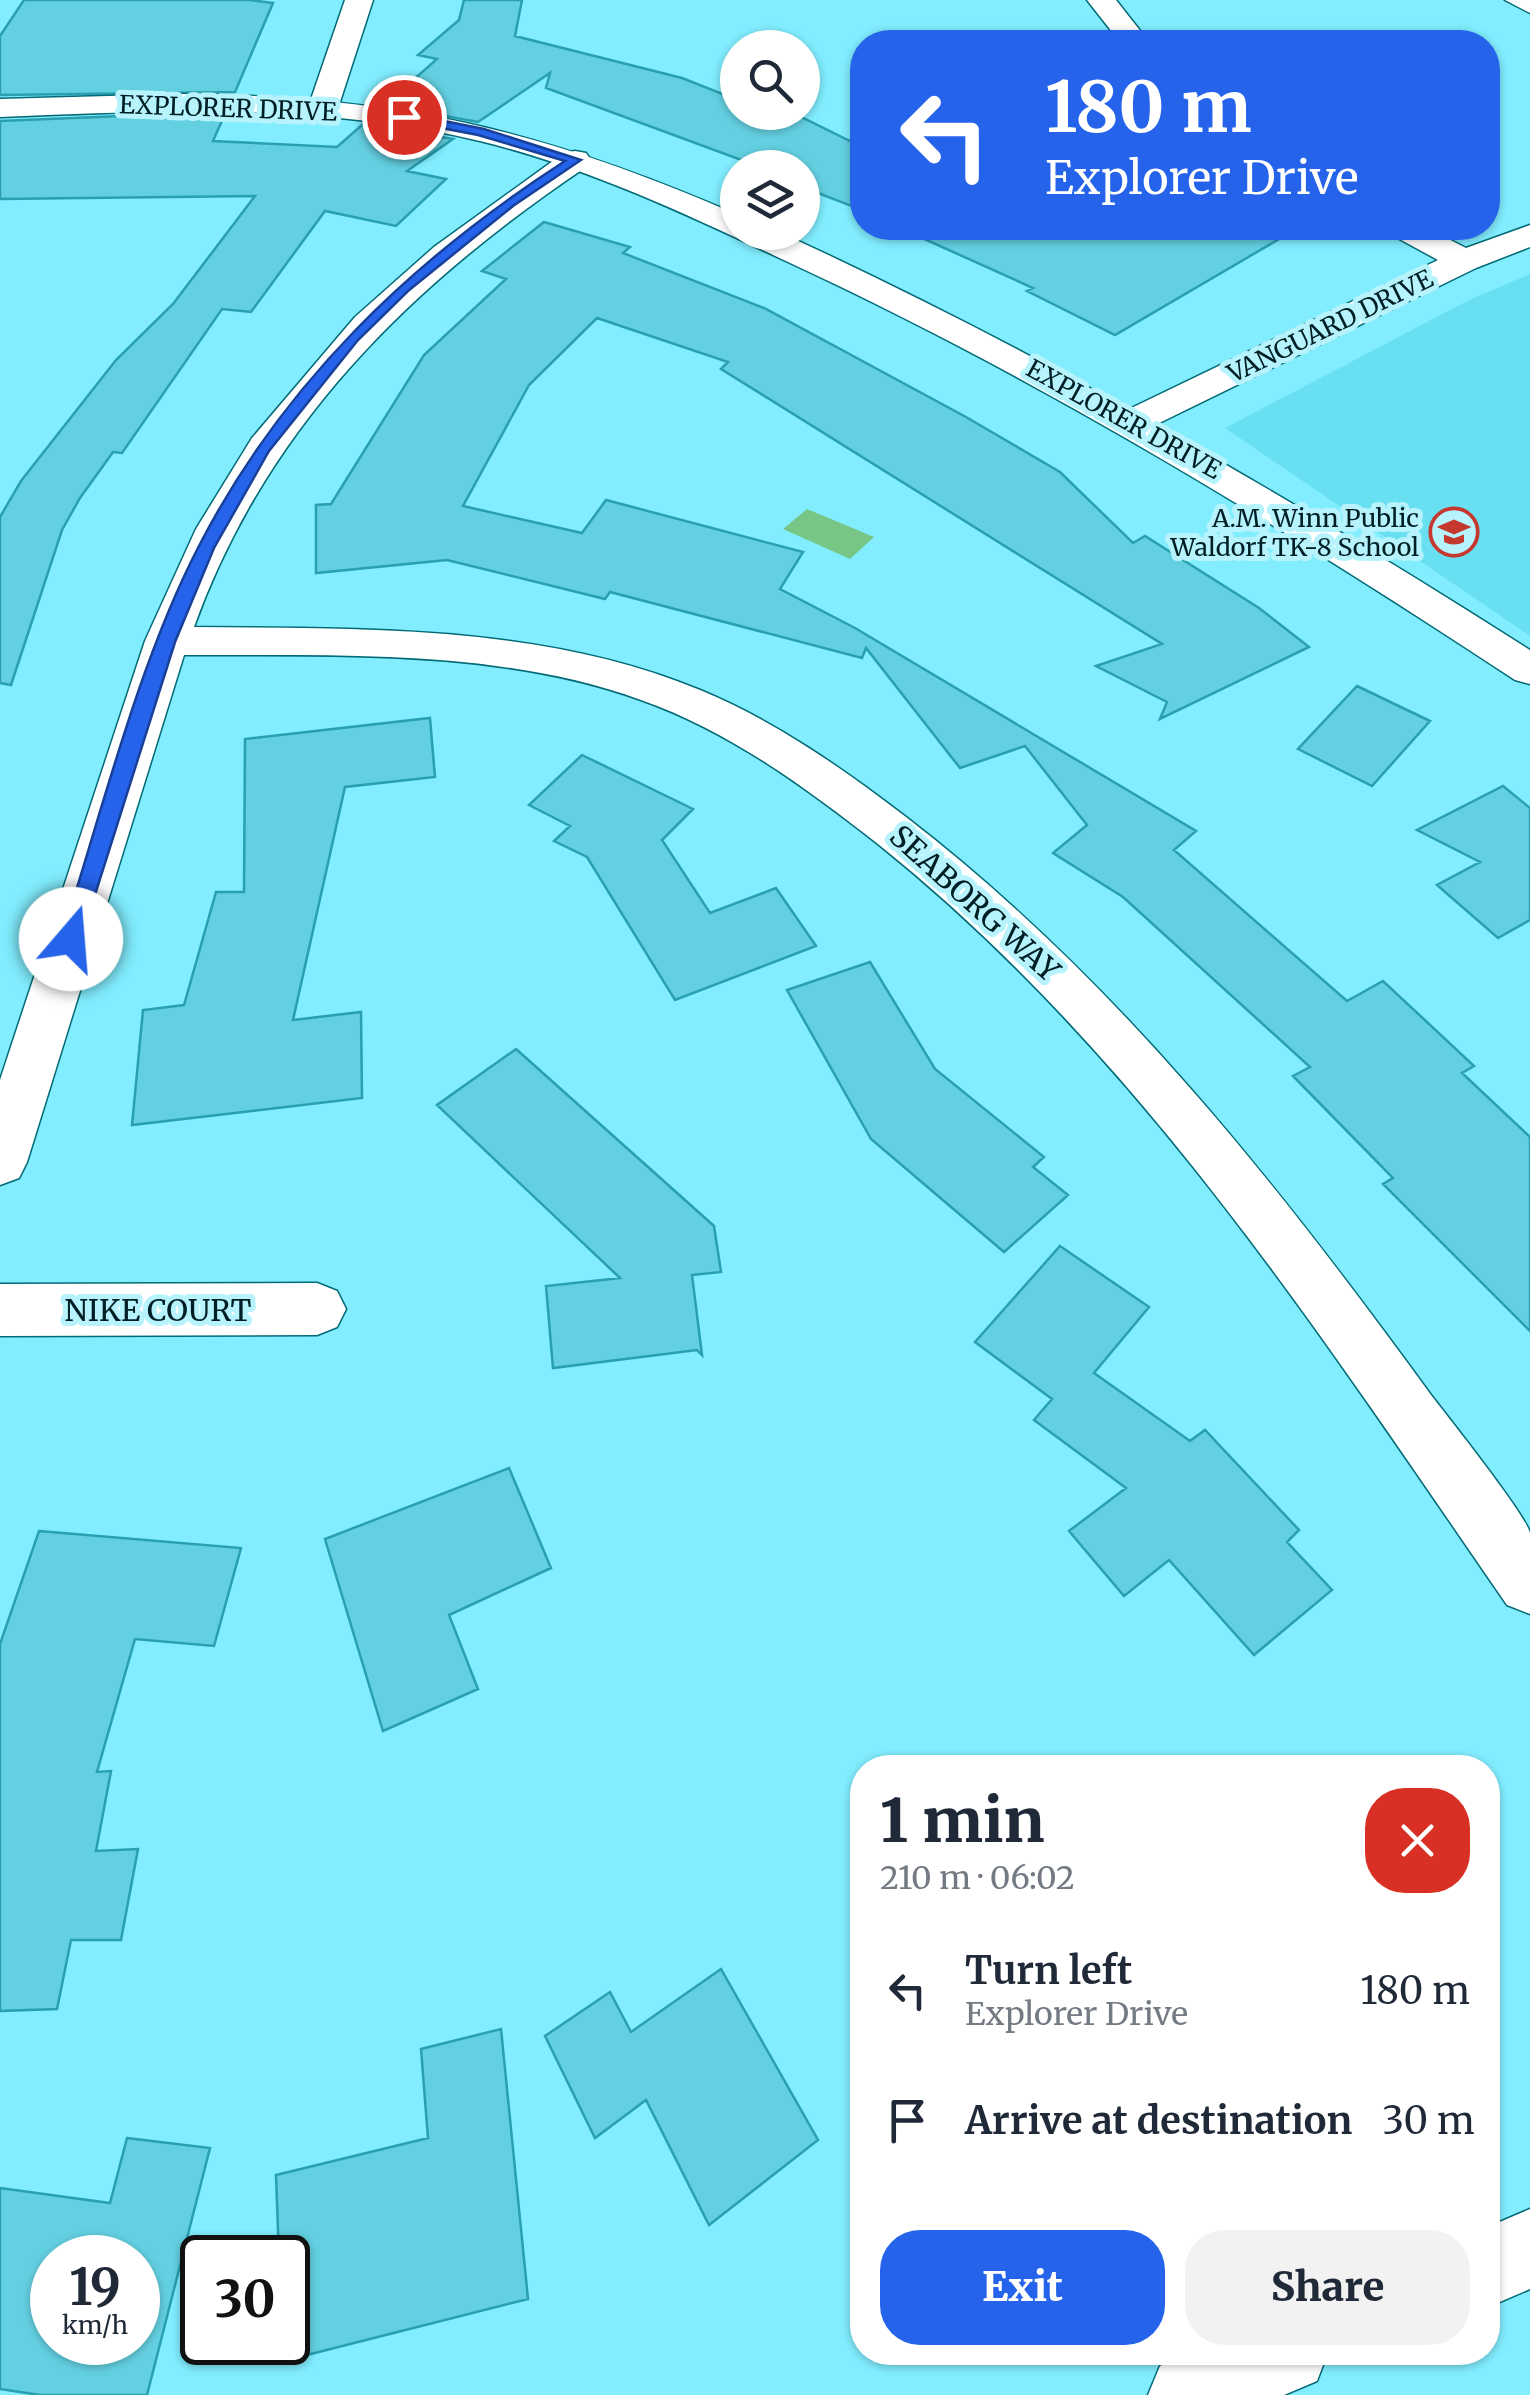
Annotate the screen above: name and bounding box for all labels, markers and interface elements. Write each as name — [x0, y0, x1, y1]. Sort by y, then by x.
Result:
map controls — [720, 30, 820, 250]
button: search — [720, 30, 820, 130]
text: 180 m — [1045, 63, 1252, 151]
icon: left — [880, 70, 1010, 200]
pin — [362, 75, 447, 160]
street label: EXPLORER DRIVE — [119, 88, 338, 128]
icon: arrive — [377, 90, 432, 145]
button: layers — [720, 150, 820, 250]
text: Explorer Drive — [1045, 150, 1359, 206]
street label: VANGUARD DRIVE — [1221, 262, 1438, 390]
street label: EXPLORER DRIVE — [1021, 352, 1227, 486]
place label: A.M. Winn Public Waldorf TK-8 School — [1170, 502, 1419, 563]
school or university icon: A.M. Winn Public Waldorf TK-8 School — [1428, 506, 1480, 558]
street label: SEABORG WAY — [882, 817, 1068, 990]
position arrow — [19, 887, 123, 991]
street label: NIKE COURT — [65, 1291, 252, 1329]
text: 1 min — [880, 1783, 1044, 1858]
button: close — [1365, 1788, 1470, 1893]
text: 210 m · 06:02 — [880, 1858, 1075, 1898]
text: Turn left — [965, 1947, 1132, 1994]
icon: left — [880, 1963, 935, 2018]
text: 180 m — [1360, 1967, 1470, 2014]
text: Explorer Drive — [965, 1994, 1188, 2034]
icon: arrive — [880, 2093, 935, 2148]
text: Arrive at destination — [965, 2097, 1352, 2144]
text: 30 m — [1382, 2097, 1475, 2144]
button: Exit — [880, 2230, 1165, 2345]
button: Share — [1185, 2230, 1470, 2345]
speed limit sign: 30 — [180, 2235, 310, 2365]
text: 19 — [69, 2256, 121, 2319]
text: km/h — [62, 2309, 128, 2341]

